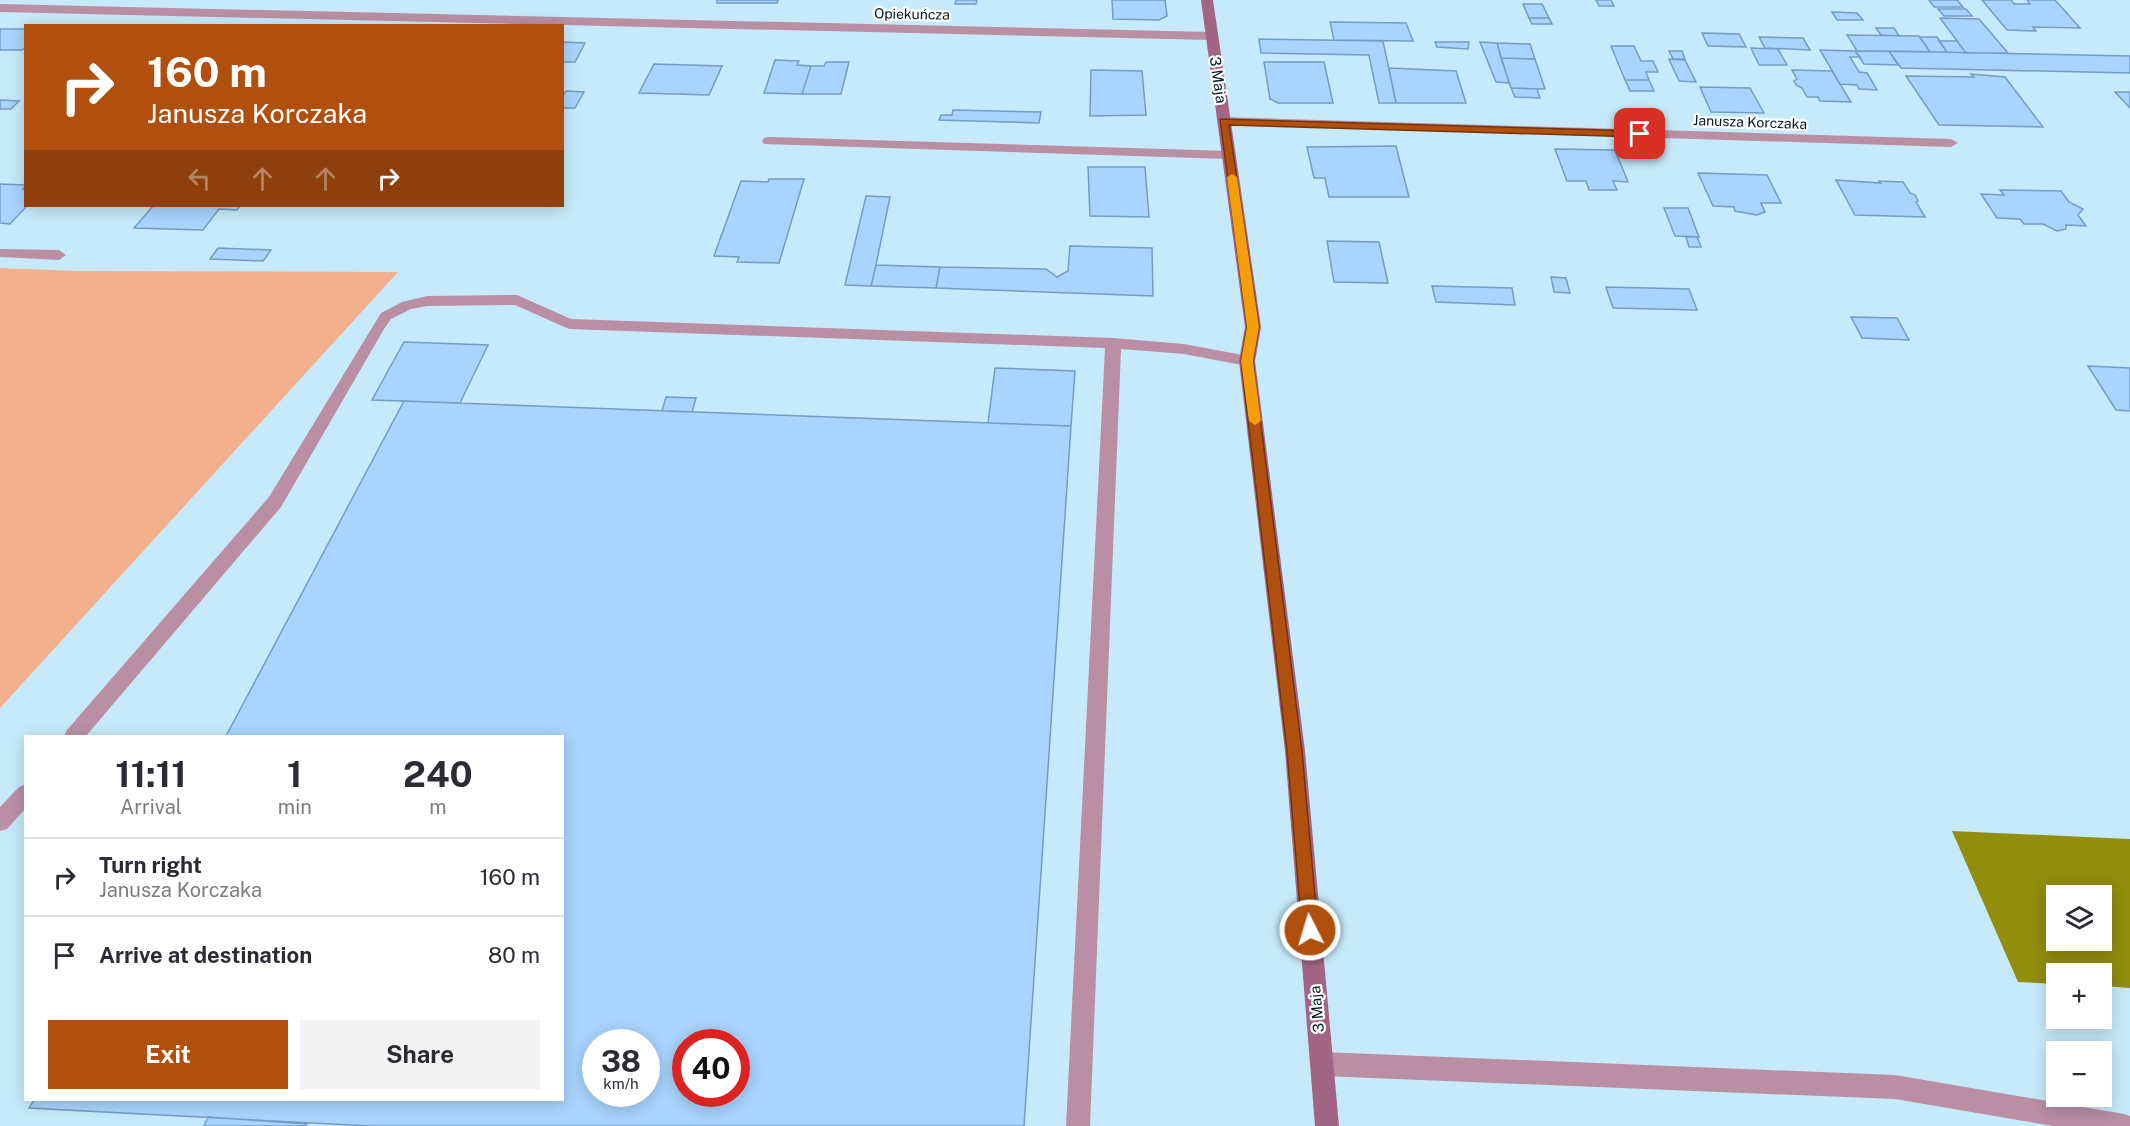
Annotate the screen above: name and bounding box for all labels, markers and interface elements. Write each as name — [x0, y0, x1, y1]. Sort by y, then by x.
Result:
street label: Opiekuńcza — [874, 5, 950, 23]
text: 160 m — [147, 47, 267, 96]
icon: right — [48, 48, 126, 126]
street label: 3 Maja — [1207, 56, 1230, 104]
text: Janusza Korczaka — [147, 97, 367, 129]
pin — [1614, 108, 1665, 159]
street label: Janusza Korczaka — [1693, 112, 1807, 132]
icon: arrive — [1623, 117, 1656, 150]
icon: left — [183, 162, 216, 195]
icon: ahead — [246, 162, 279, 195]
icon: ahead — [309, 162, 342, 195]
icon: right — [372, 162, 405, 195]
text: 11:11 — [115, 753, 187, 795]
text: 1 — [287, 753, 303, 795]
text: 240 — [403, 753, 473, 795]
text: Arrival — [120, 795, 182, 819]
text: min — [278, 795, 312, 819]
text: m — [429, 795, 447, 819]
text: Turn right — [99, 852, 202, 878]
icon: right — [48, 861, 81, 894]
text: 160 m — [480, 864, 540, 890]
text: Janusza Korczaka — [99, 878, 262, 902]
map controls — [2046, 885, 2112, 1107]
button: layers — [2046, 885, 2112, 951]
position arrow — [1278, 898, 1342, 962]
icon: arrive — [48, 939, 81, 972]
text: Arrive at destination — [99, 942, 312, 968]
text: 80 m — [488, 942, 540, 968]
button: + — [2046, 963, 2112, 1029]
street label: 3 Maja — [1306, 985, 1327, 1033]
button: Exit — [48, 1020, 288, 1089]
button: Share — [300, 1020, 540, 1089]
speed limit sign: 40 — [672, 1029, 750, 1107]
button: − — [2046, 1041, 2112, 1107]
text: 38 — [601, 1043, 641, 1079]
text: km/h — [603, 1075, 639, 1092]

